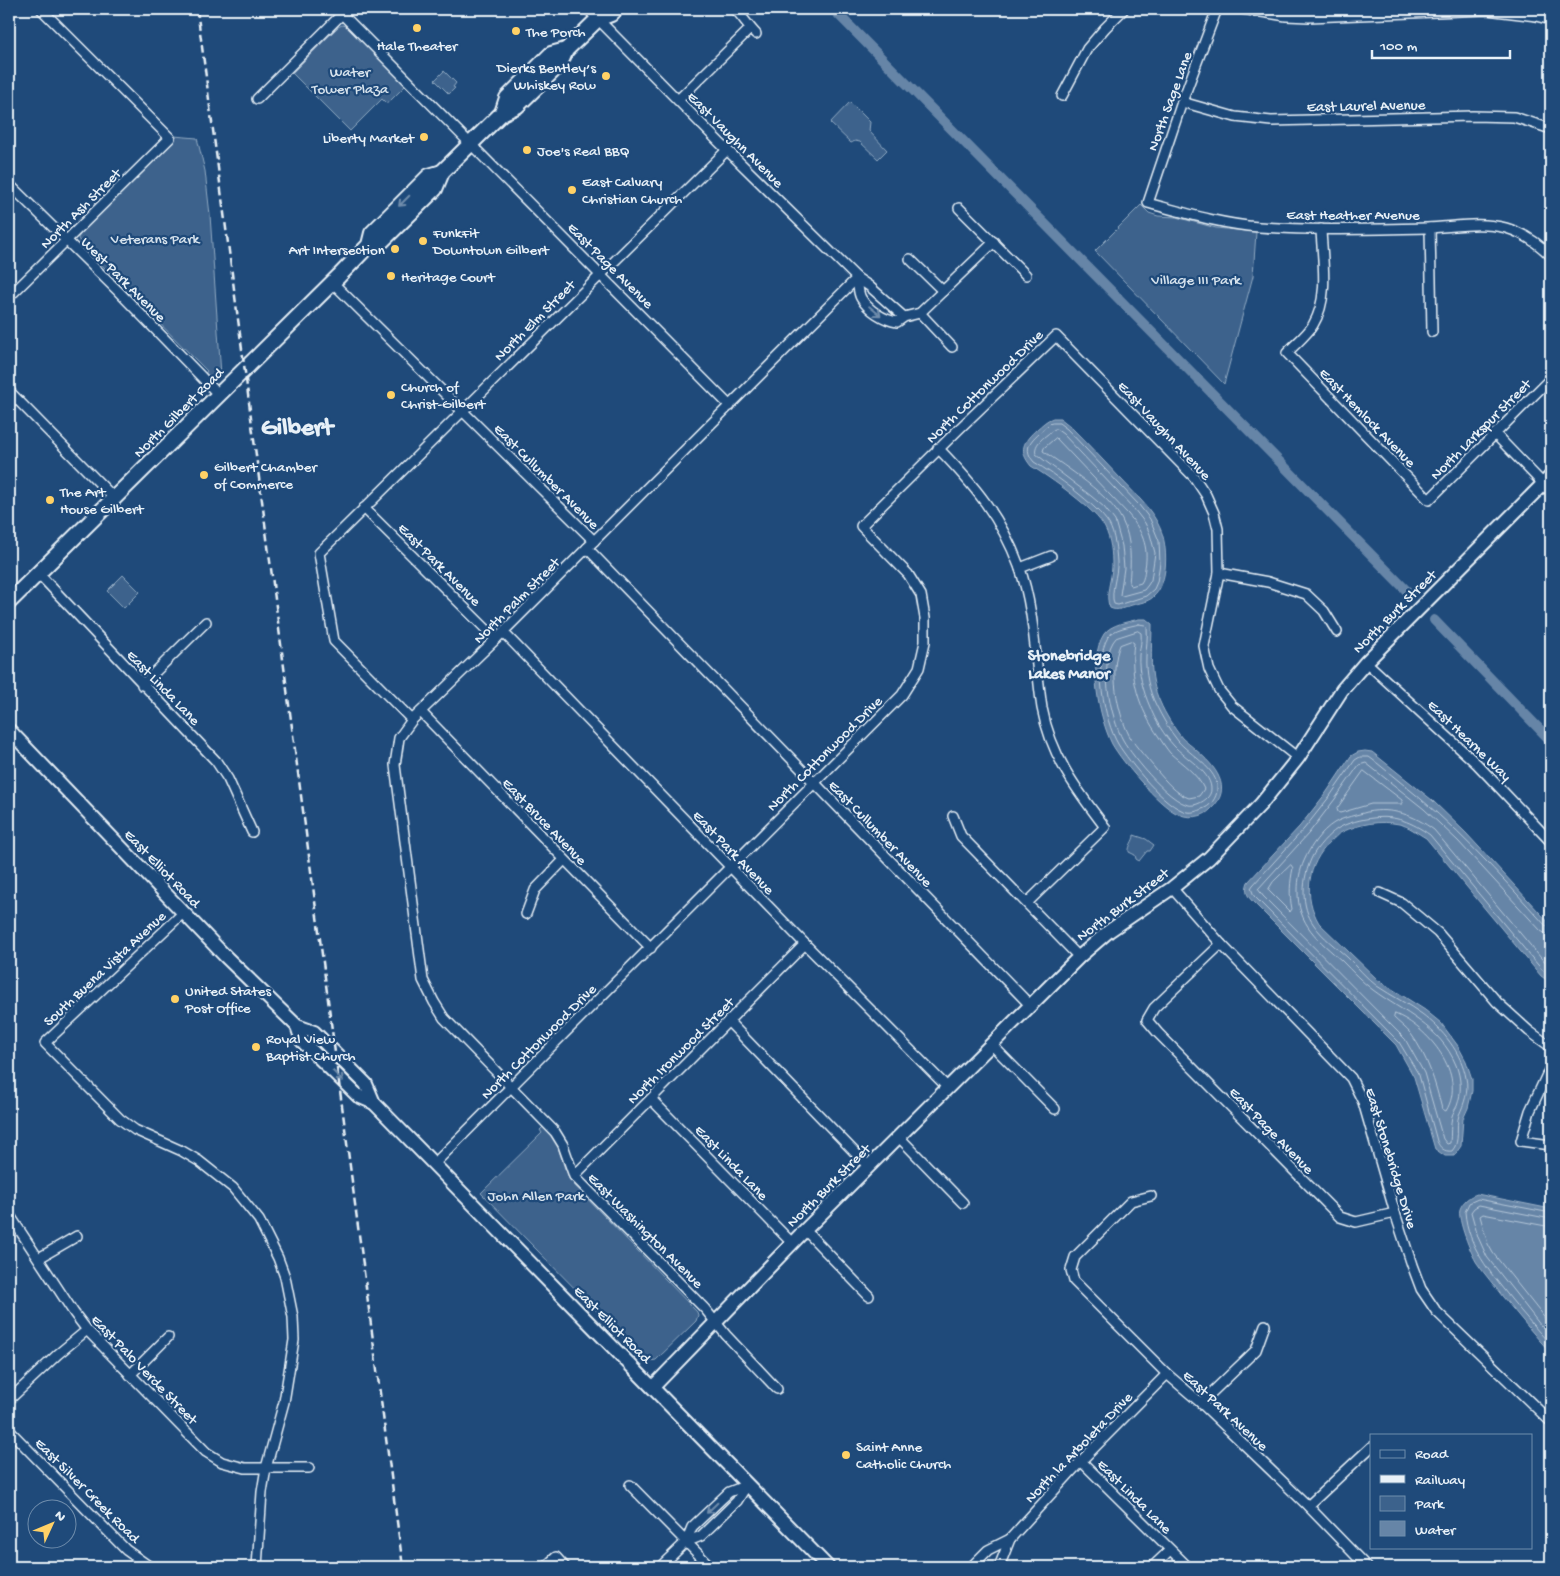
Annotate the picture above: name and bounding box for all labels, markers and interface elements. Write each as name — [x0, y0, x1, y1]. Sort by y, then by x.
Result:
marker: Hale Theater — [411, 22, 423, 34]
place label: The Porch — [525, 24, 586, 42]
marker: The Porch — [510, 25, 522, 37]
scale bar — [1372, 28, 1510, 60]
place label: Hale Theater — [377, 38, 459, 56]
text: 100 m — [1379, 38, 1418, 56]
street label: North Sage Lane — [1145, 49, 1197, 154]
place label: Dierks Bentley’s Whiskey Row — [496, 60, 596, 95]
park label: Water Tower Plaza — [311, 64, 389, 99]
marker: Dierks Bentley’s Whiskey Row — [600, 70, 612, 82]
street label: East Vaughn Avenue — [683, 88, 787, 193]
street label: East Laurel Avenue — [1307, 97, 1426, 117]
place label: Liberty Market — [323, 130, 416, 148]
marker: Liberty Market — [418, 131, 430, 143]
place label: Joe's Real BBQ — [537, 143, 630, 161]
marker: Joe's Real BBQ — [521, 144, 533, 156]
street label: North Ash Street — [37, 164, 127, 253]
place label: East Calvary Christian Church — [582, 174, 682, 209]
marker: East Calvary Christian Church — [566, 184, 578, 196]
one-way arrow — [398, 195, 410, 207]
street label: East Heather Avenue — [1286, 207, 1420, 225]
street label: East Page Avenue — [563, 220, 657, 313]
place label: FunkFit Downtown Gilbert — [432, 225, 551, 260]
park label: Veterans Park — [110, 231, 201, 249]
street label: West Park Avenue — [76, 234, 169, 327]
marker: FunkFit Downtown Gilbert — [417, 235, 429, 247]
place label: Art Intersection — [289, 242, 385, 260]
marker: Art Intersection — [389, 243, 401, 255]
place label: Heritage Court — [401, 269, 496, 287]
marker: Heritage Court — [385, 270, 397, 282]
park label: Village III Park — [1150, 272, 1242, 290]
street label: North Elm Street — [491, 276, 581, 366]
one-way arrow — [868, 306, 881, 317]
street label: North Cottonwood Drive — [923, 327, 1048, 448]
street label: North Gilbert Road — [131, 364, 229, 462]
street label: East Hemlock Avenue — [1314, 365, 1419, 472]
street label: North Larkspur Street — [1427, 375, 1537, 485]
street label: East Vaughn Avenue — [1113, 378, 1214, 485]
place label: Church of Christ-Gilbert — [401, 379, 487, 414]
marker: Church of Christ-Gilbert — [385, 389, 397, 401]
district label: Gilbert — [261, 415, 336, 444]
street label: East Cullumber Avenue — [489, 421, 602, 534]
place label: Gilbert Chamber of Commerce — [214, 459, 318, 494]
marker: Gilbert Chamber of Commerce — [198, 469, 210, 481]
place label: The Art House Gilbert — [59, 484, 145, 519]
marker: The Art House Gilbert — [44, 494, 56, 506]
street label: East Park Avenue — [393, 520, 484, 611]
street label: North Palm Street — [470, 553, 566, 648]
street label: North Burk Street — [1350, 566, 1442, 658]
street label: East Linda Lane — [122, 647, 203, 730]
district label: Stonebridge Lakes Manor — [1028, 648, 1112, 685]
street label: North Cottonwood Drive — [764, 693, 887, 816]
street label: East Hearne Way — [1423, 697, 1515, 786]
street label: East Bruce Avenue — [497, 775, 590, 870]
street label: East Cullumber Avenue — [824, 777, 936, 892]
street label: East Park Avenue — [688, 808, 777, 899]
street label: East Elliot Road — [120, 826, 204, 913]
street label: North Burk Street — [1074, 864, 1174, 946]
street label: South Buena Vista Avenue — [40, 908, 171, 1031]
street label: North Cottonwood Drive — [478, 981, 601, 1104]
place label: United States Post Office — [184, 983, 272, 1018]
marker: United States Post Office — [169, 993, 181, 1005]
street label: North Ironwood Street — [624, 993, 740, 1109]
place label: Royal View Baptist Church — [265, 1031, 356, 1066]
marker: Royal View Baptist Church — [250, 1041, 262, 1053]
one-way arrow — [332, 1070, 344, 1082]
street label: East Page Avenue — [1224, 1084, 1317, 1179]
street label: East Stonebridge Drive — [1360, 1086, 1420, 1231]
street label: East Linda Lane — [690, 1122, 771, 1205]
street label: North Burk Street — [784, 1140, 876, 1232]
street label: East Washington Avenue — [583, 1170, 706, 1293]
park label: John Allen Park — [488, 1188, 586, 1206]
street label: East Elliot Road — [569, 1283, 655, 1369]
street label: East Palo Verde Street — [87, 1312, 202, 1430]
street label: East Park Avenue — [1178, 1367, 1271, 1456]
street label: North la Arboleta Drive — [1022, 1389, 1137, 1508]
legend — [1370, 1434, 1532, 1548]
street label: East Silver Creek Road — [30, 1435, 144, 1549]
place label: Saint Anne Catholic Church — [856, 1439, 951, 1474]
text: Road — [1415, 1446, 1449, 1464]
marker: Saint Anne Catholic Church — [840, 1449, 852, 1461]
street label: East Linda Lane — [1093, 1456, 1175, 1539]
text: Railway — [1415, 1472, 1466, 1490]
text: Park — [1414, 1496, 1445, 1514]
north arrow — [28, 1498, 78, 1548]
one-way arrow — [706, 1502, 718, 1515]
text: N — [50, 1508, 69, 1526]
text: Water — [1415, 1522, 1457, 1540]

